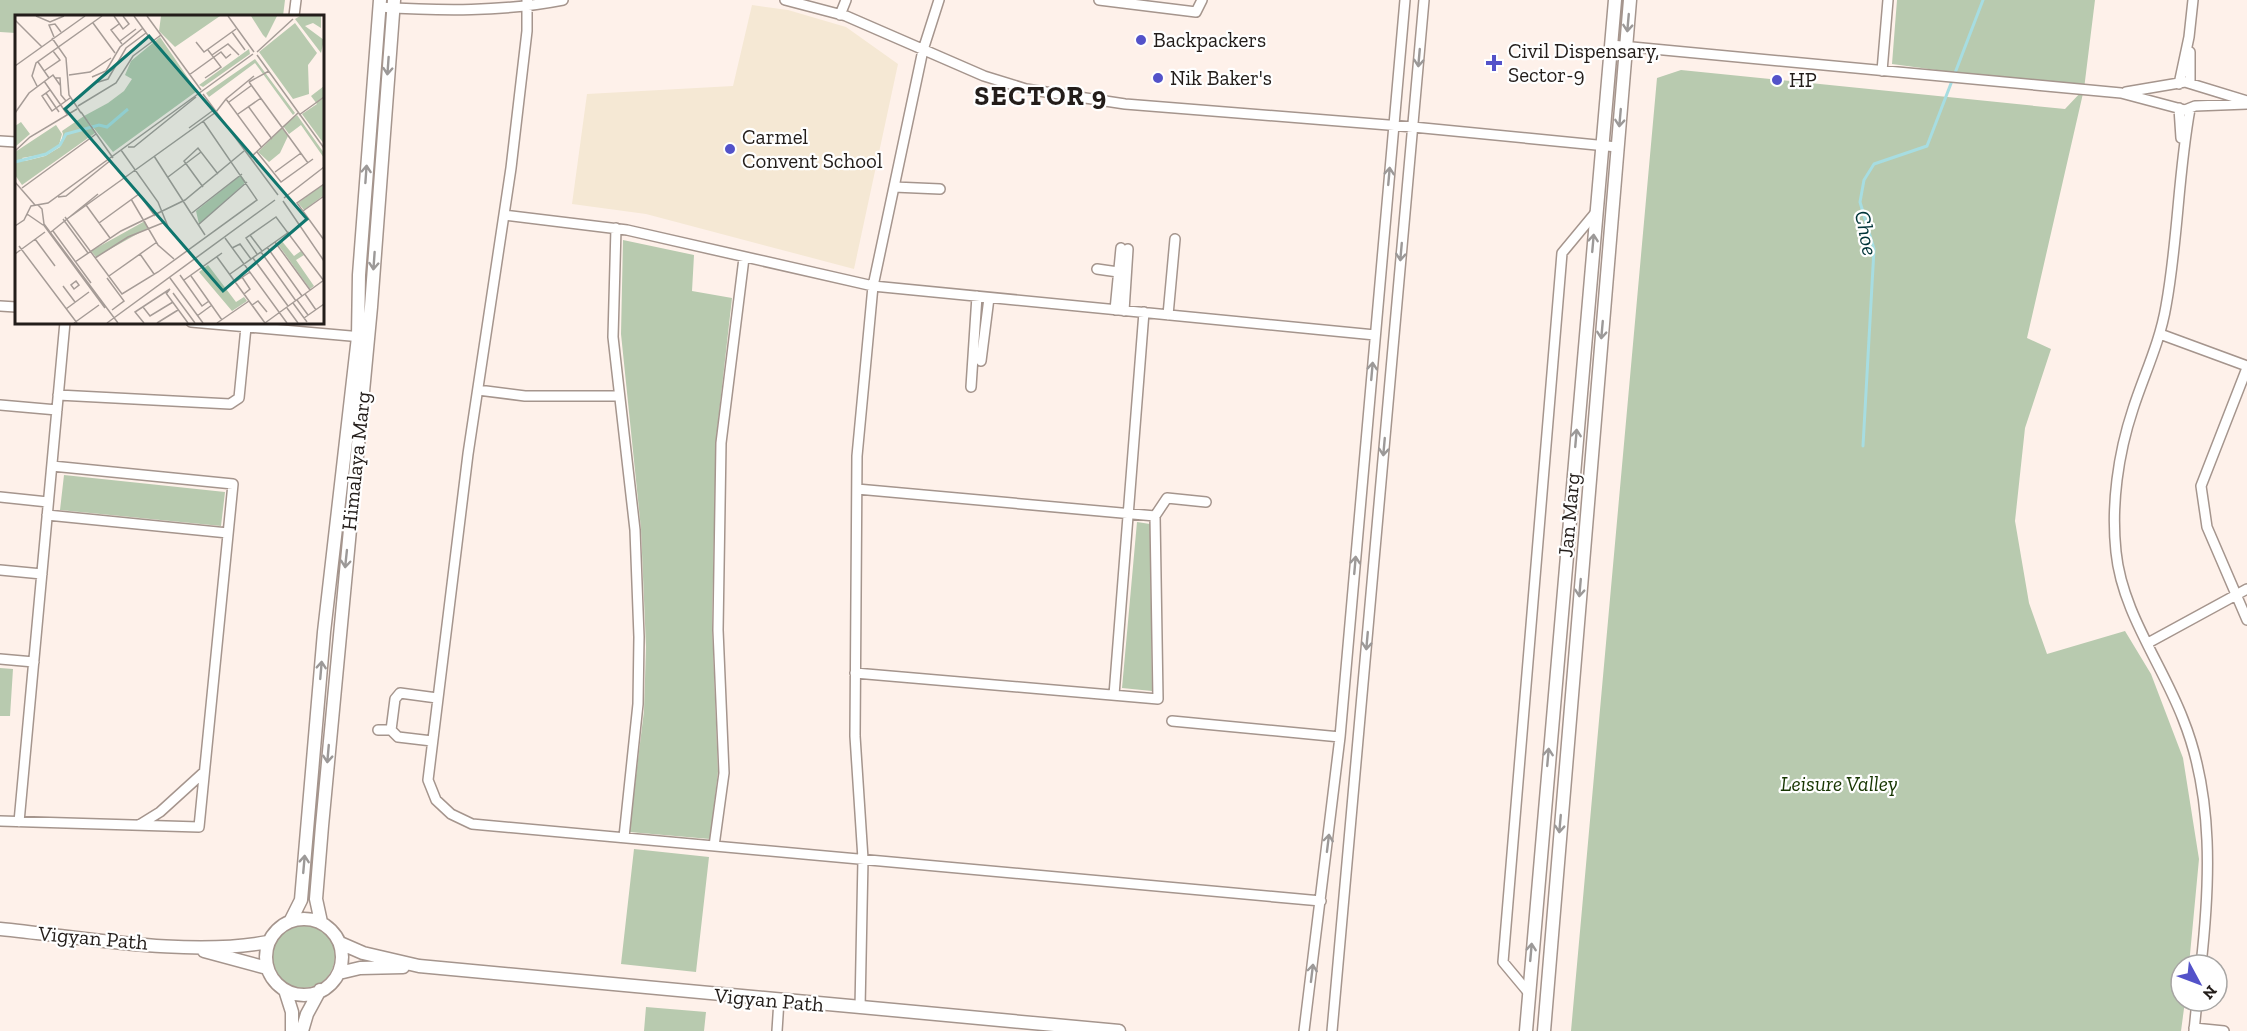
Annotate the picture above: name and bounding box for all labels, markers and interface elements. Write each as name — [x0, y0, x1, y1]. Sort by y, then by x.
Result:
one-way arrow — [1622, 13, 1633, 33]
inset map — [15, 15, 324, 324]
place label: Backpackers — [1153, 27, 1266, 52]
marker: Backpackers — [1134, 33, 1148, 47]
place label: Civil Dispensary, Sector-9 — [1508, 38, 1659, 87]
one-way arrow — [1413, 48, 1424, 68]
marker: Civil Dispensary, Sector-9 — [1485, 54, 1503, 72]
one-way arrow — [383, 56, 394, 76]
place label: Nik Baker's — [1170, 65, 1272, 90]
place label: HP — [1789, 67, 1817, 92]
marker: Nik Baker's — [1151, 71, 1165, 85]
marker: HP — [1770, 73, 1784, 87]
district label: SECTOR 9 — [974, 80, 1108, 112]
one-way arrow — [1614, 107, 1625, 127]
place label: Carmel Convent School — [742, 124, 883, 173]
marker: Carmel Convent School — [723, 142, 737, 156]
one-way arrow — [361, 164, 372, 184]
one-way arrow — [1384, 167, 1395, 187]
water label: Choe — [1849, 208, 1884, 258]
one-way arrow — [1588, 234, 1599, 254]
one-way arrow — [1395, 242, 1406, 262]
one-way arrow — [369, 250, 380, 270]
one-way arrow — [1596, 320, 1607, 340]
one-way arrow — [1367, 361, 1378, 381]
street label: Himalaya Marg — [336, 390, 375, 532]
one-way arrow — [1571, 428, 1582, 448]
one-way arrow — [1378, 436, 1389, 456]
street label: Jan Marg — [1552, 471, 1585, 558]
one-way arrow — [340, 549, 351, 569]
one-way arrow — [1350, 556, 1361, 575]
one-way arrow — [1574, 577, 1585, 597]
one-way arrow — [1361, 630, 1372, 650]
one-way arrow — [316, 660, 327, 680]
one-way arrow — [322, 743, 333, 763]
one-way arrow — [1543, 748, 1554, 768]
park label: Leisure Valley — [1781, 771, 1898, 796]
one-way arrow — [1554, 813, 1565, 833]
one-way arrow — [1322, 833, 1333, 853]
one-way arrow — [299, 855, 310, 875]
street label: Vigyan Path — [36, 920, 149, 955]
one-way arrow — [1526, 942, 1537, 962]
north arrow — [2169, 953, 2229, 1013]
one-way arrow — [1306, 964, 1317, 983]
street label: Vigyan Path — [712, 982, 825, 1017]
text: N — [2199, 982, 2221, 1003]

